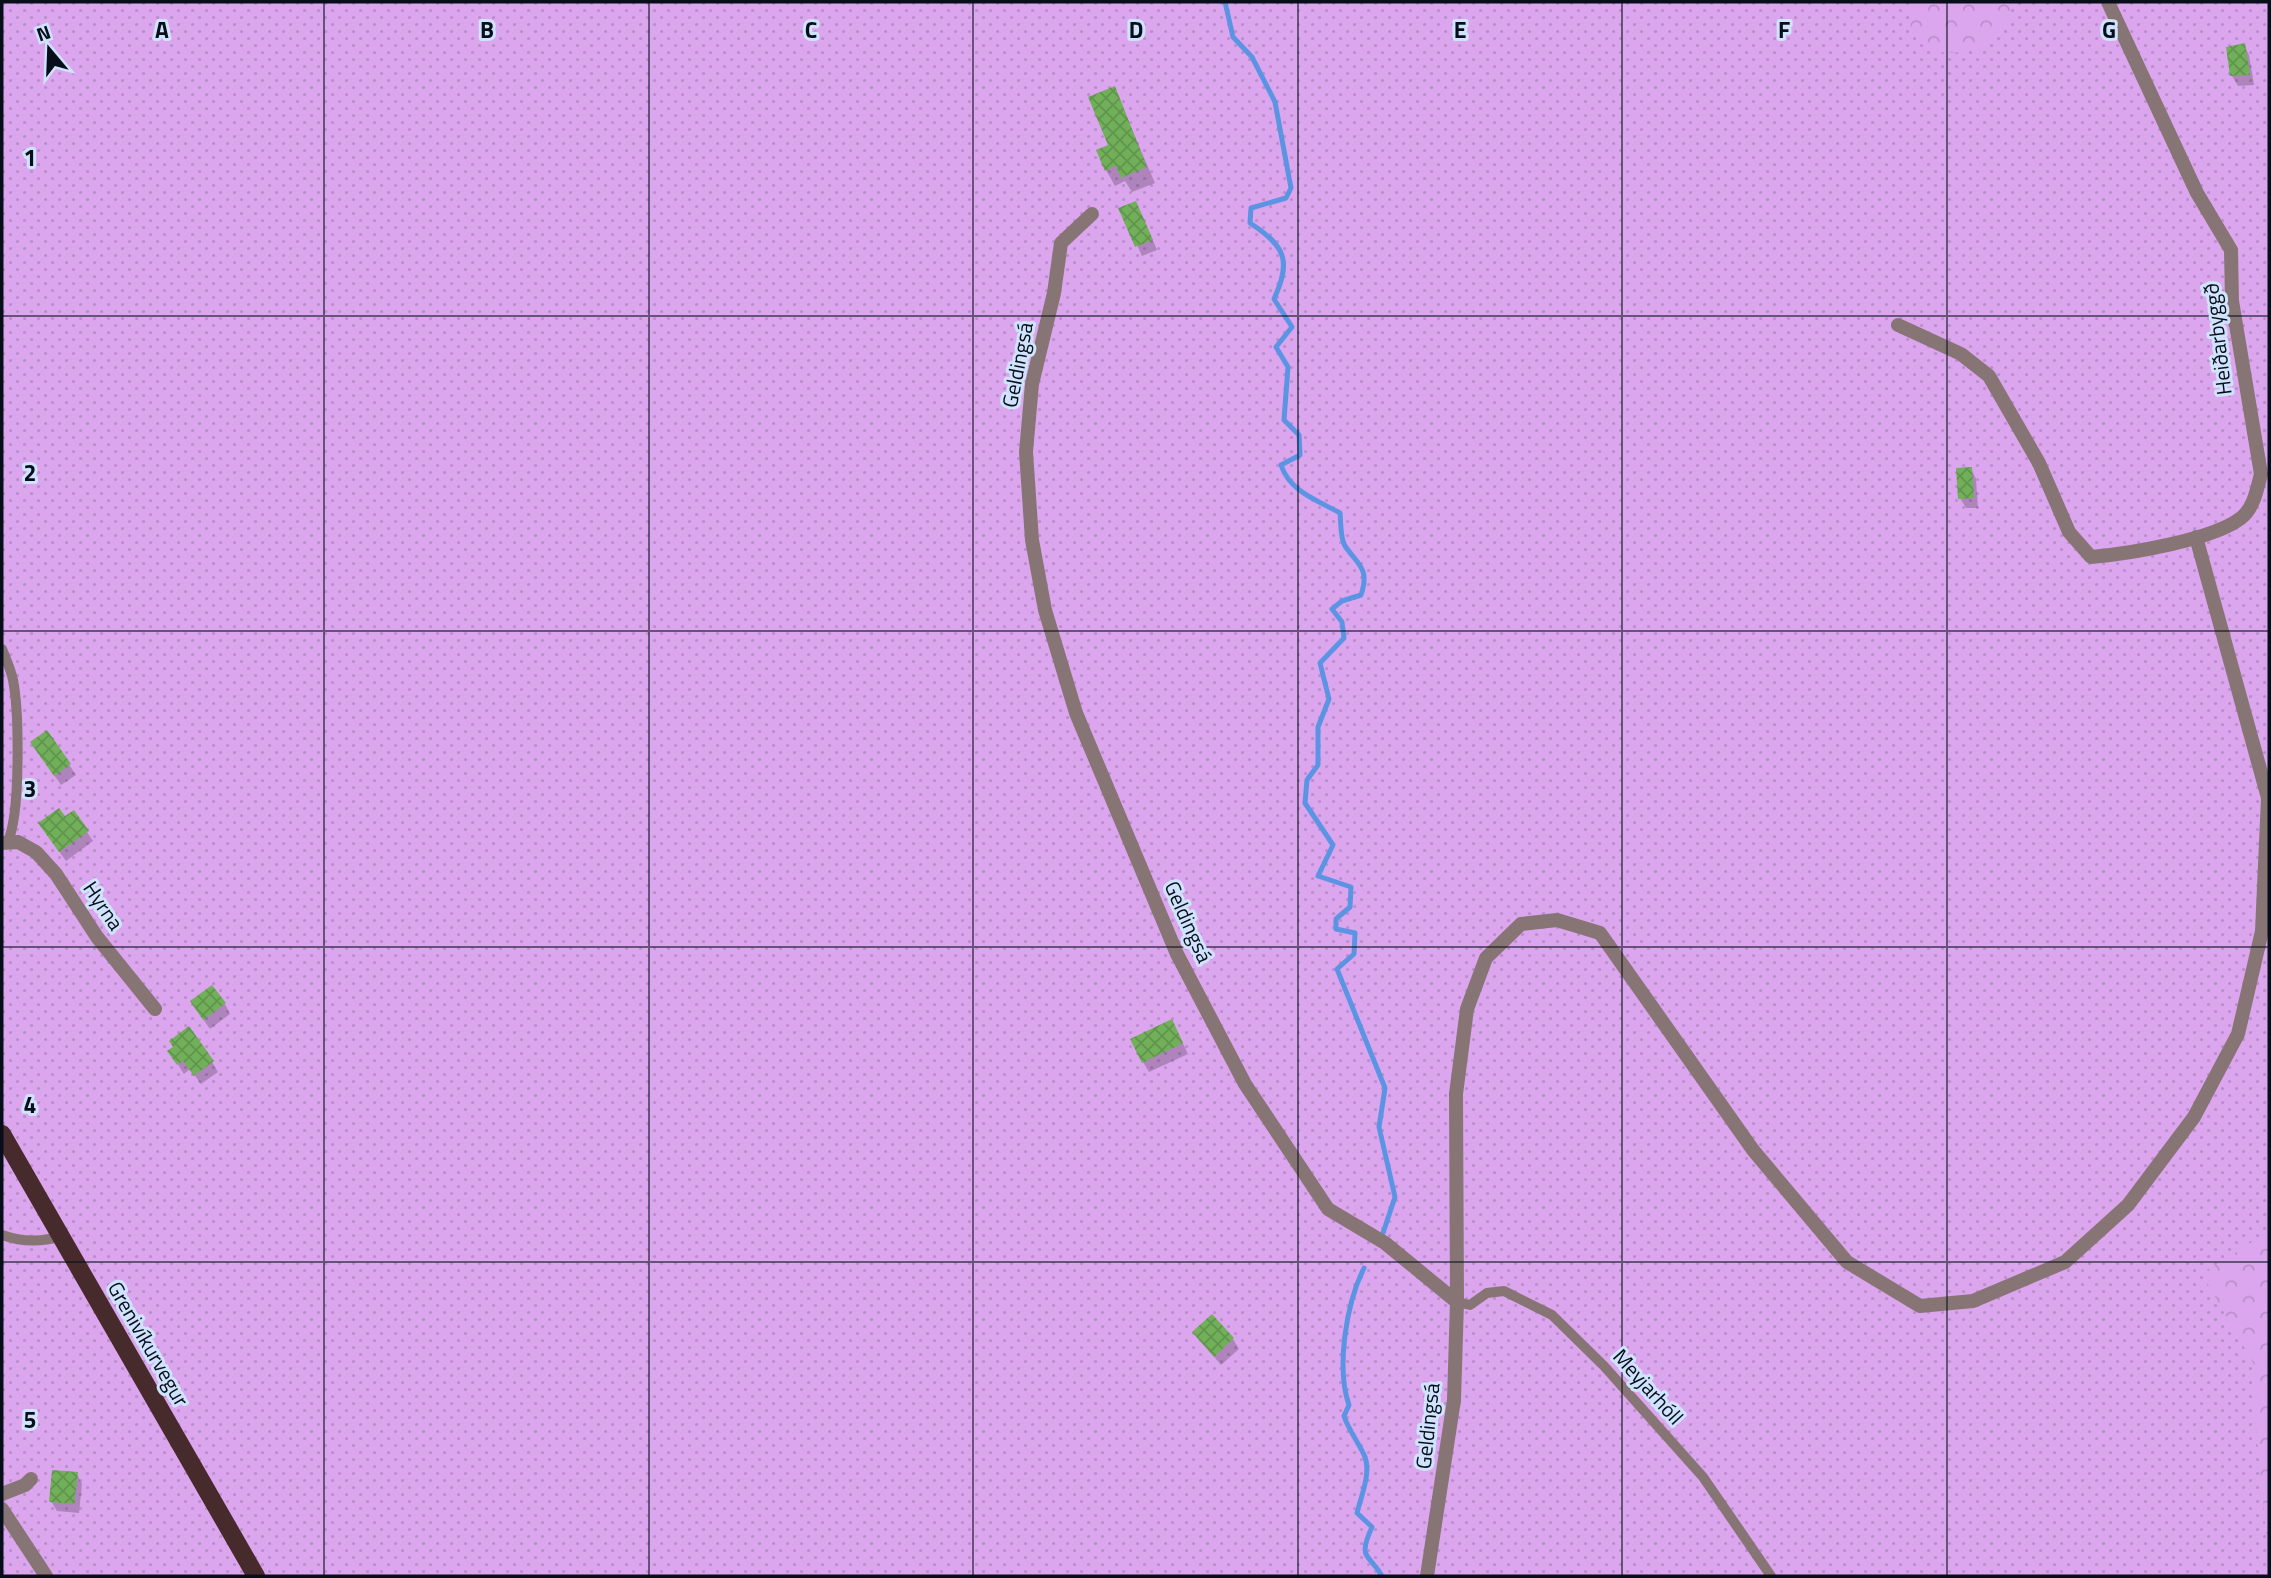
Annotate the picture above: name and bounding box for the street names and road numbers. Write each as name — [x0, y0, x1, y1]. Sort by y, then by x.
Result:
street label: Heiðarbyggð — [2194, 281, 2240, 397]
street label: Geldingsá — [993, 319, 1041, 410]
street label: Hyrna — [76, 874, 132, 937]
street label: Geldingsá — [1157, 876, 1221, 968]
street label: Grenivíkurvegur — [100, 1275, 198, 1412]
street label: Meyjarhóll — [1606, 1341, 1692, 1431]
street label: Geldingsá — [1407, 1381, 1447, 1471]

